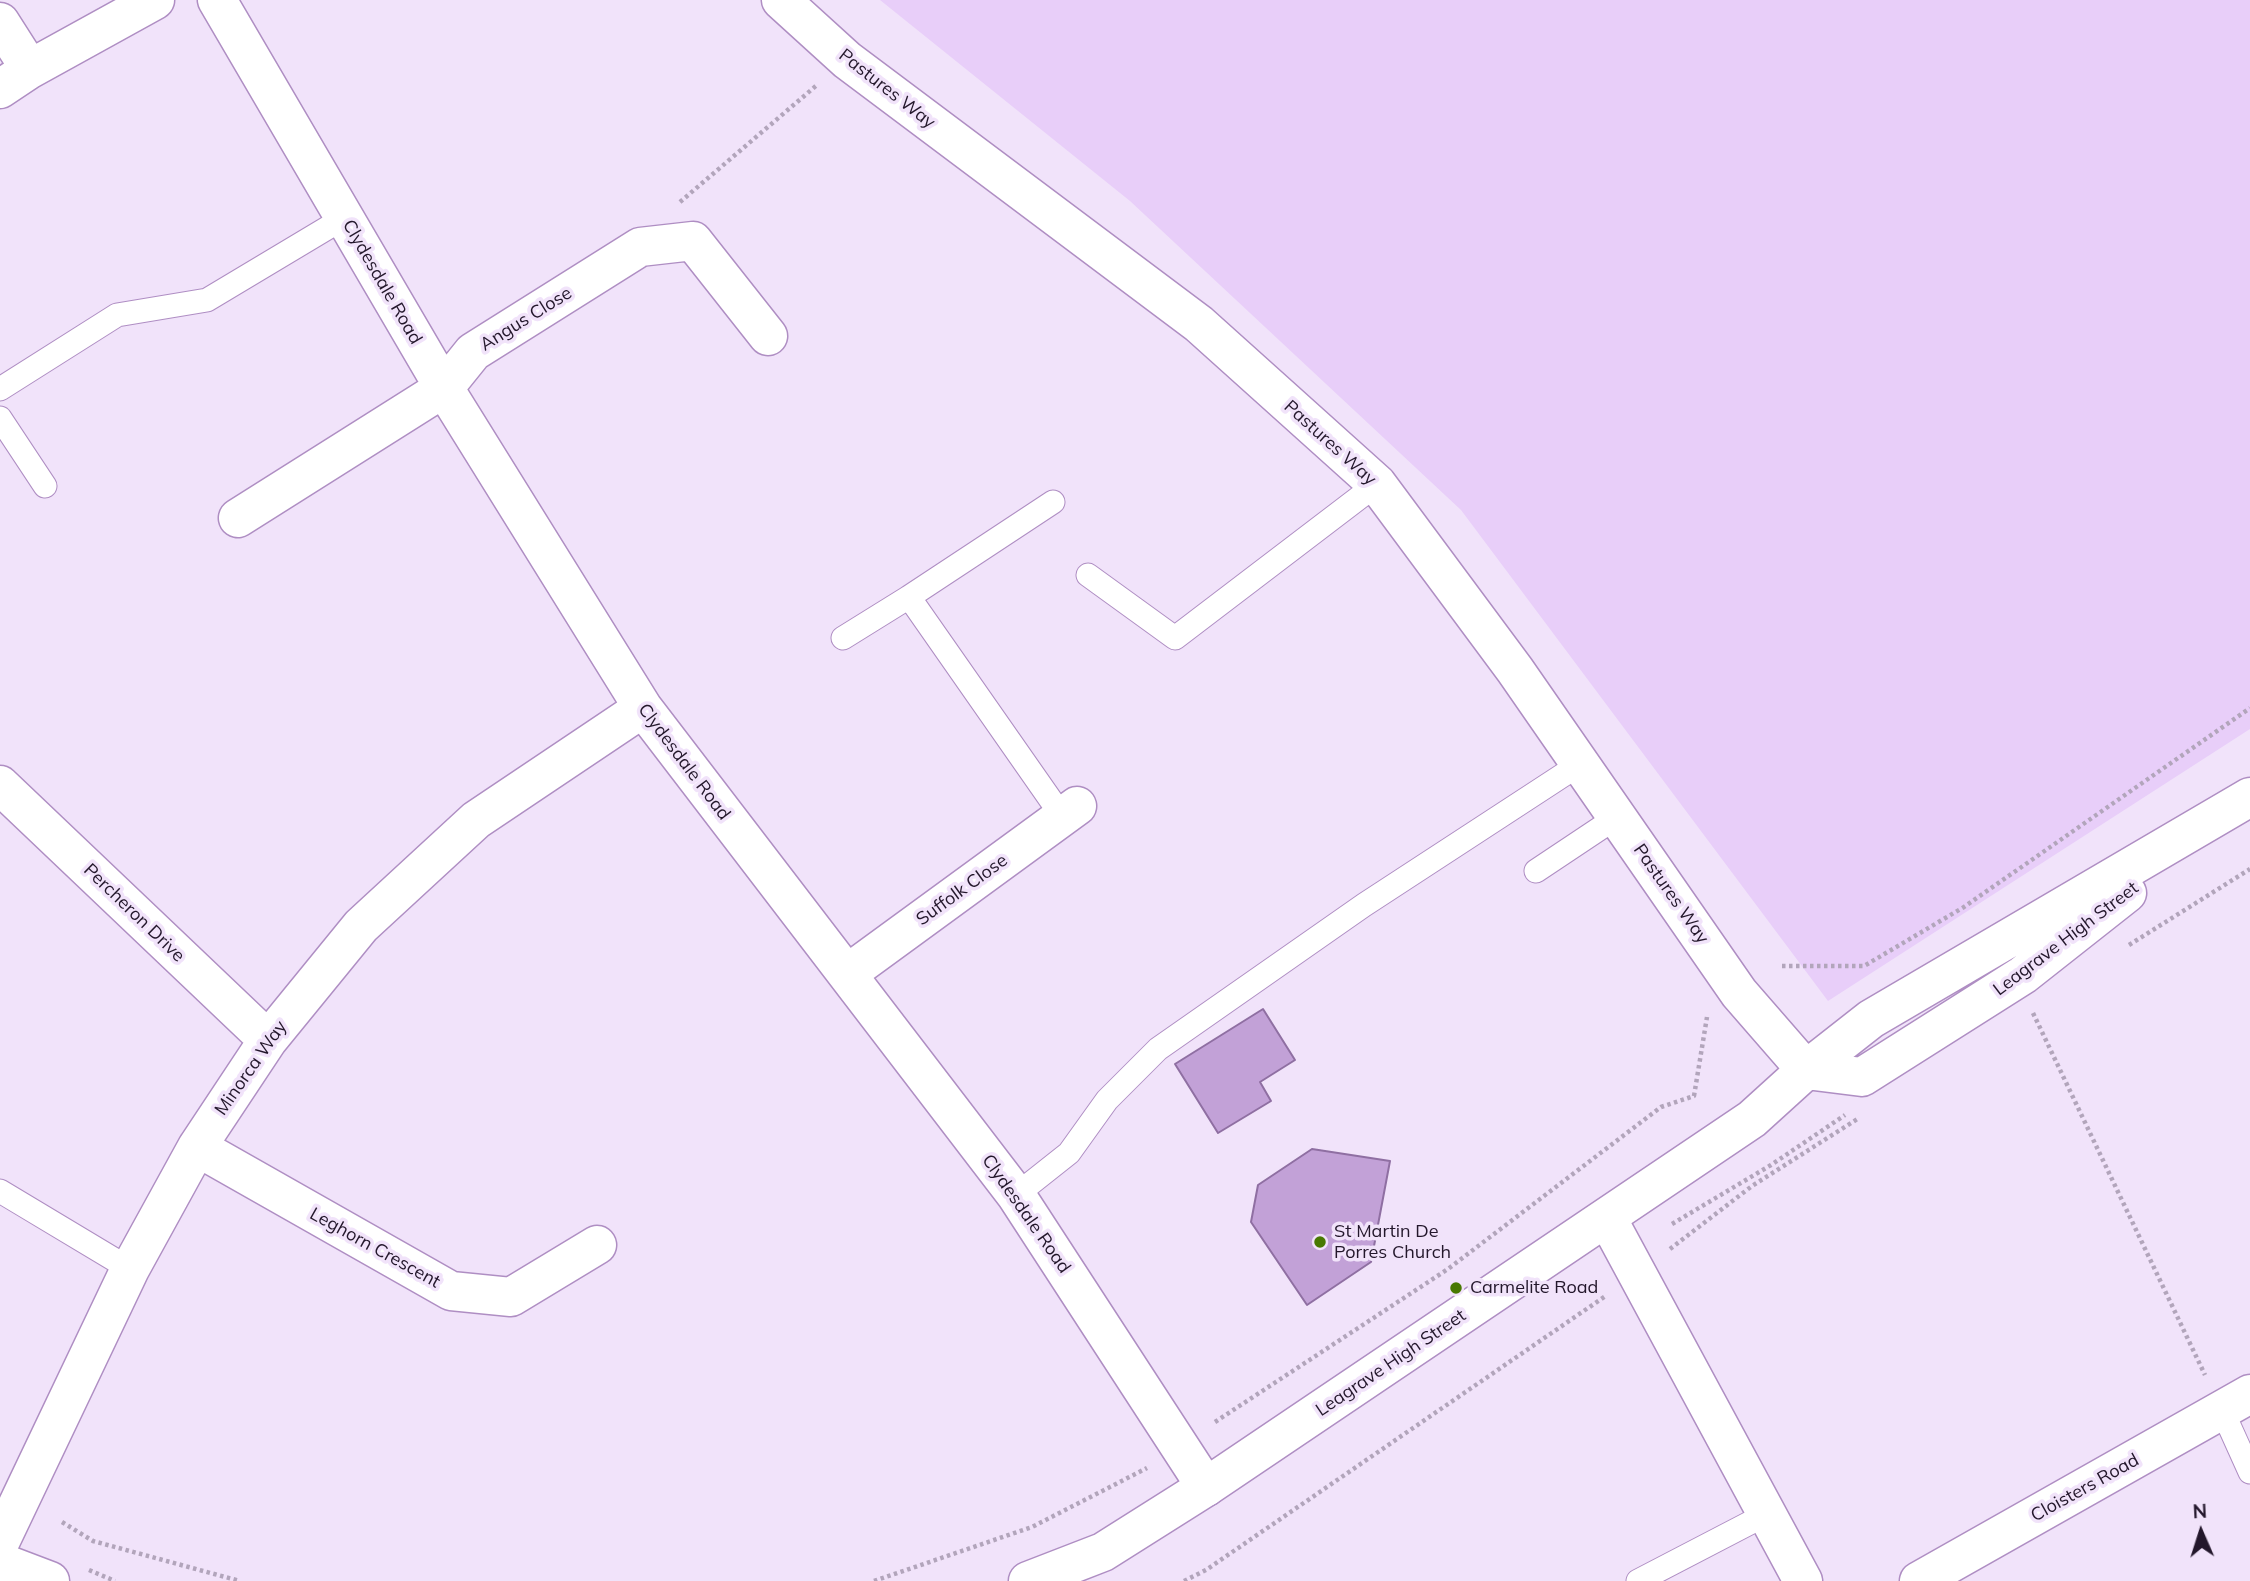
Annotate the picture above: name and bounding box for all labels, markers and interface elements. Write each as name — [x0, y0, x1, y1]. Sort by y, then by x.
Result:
street label: Pastures Way — [834, 45, 940, 133]
street label: Clydesdale Road — [338, 216, 426, 348]
street label: Angus Close — [476, 282, 576, 356]
street label: Pastures Way — [1279, 396, 1381, 490]
street label: Clydesdale Road — [633, 700, 735, 824]
street label: Pastures Way — [1629, 840, 1713, 948]
street label: Suffolk Close — [912, 850, 1012, 930]
street label: Percheron Drive — [79, 859, 189, 967]
street label: Leagrave High Street — [1989, 877, 2143, 1001]
street label: Minorca Way — [210, 1017, 292, 1119]
street label: Clydesdale Road — [977, 1150, 1075, 1278]
street label: Leghorn Crescent — [306, 1203, 444, 1293]
place label: St Martin De Porres Church — [1334, 1221, 1451, 1264]
marker: St Martin De Porres Church — [1312, 1234, 1328, 1250]
place label: Carmelite Road — [1470, 1277, 1598, 1299]
marker: Carmelite Road — [1448, 1280, 1464, 1296]
street label: Leagrave High Street — [1312, 1305, 1470, 1421]
street label: Cloisters Road — [2027, 1449, 2143, 1527]
north arrow — [2166, 1497, 2236, 1567]
text: N — [2192, 1499, 2208, 1523]

